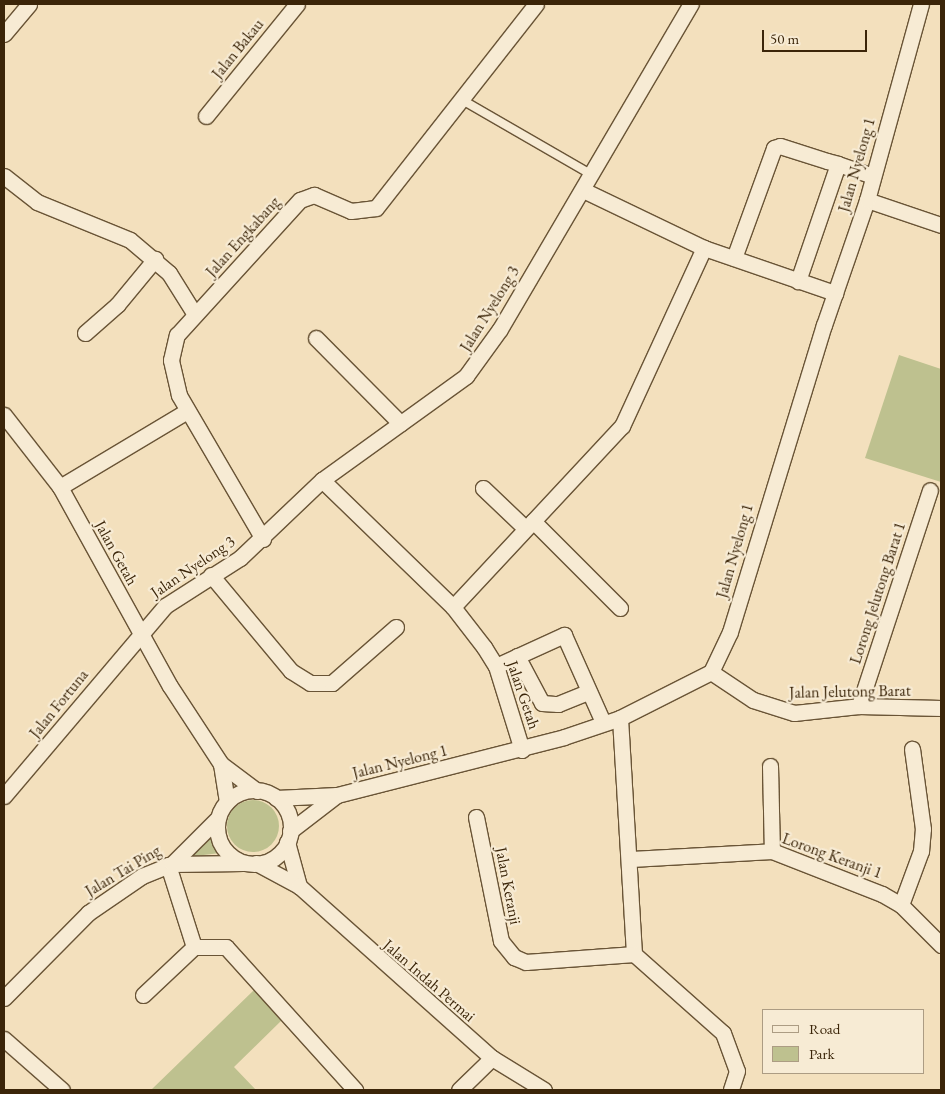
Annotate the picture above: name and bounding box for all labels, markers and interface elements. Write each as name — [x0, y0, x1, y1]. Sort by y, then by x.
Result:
street label: Jalan Bakau — [208, 15, 268, 83]
scale bar — [765, 20, 870, 52]
text: 50 m — [770, 29, 799, 48]
street label: Jalan Nyelong 1 — [834, 116, 880, 214]
street label: Jalan Engkabang — [202, 193, 284, 281]
street label: Jalan Nyelong 3 — [456, 263, 524, 355]
street label: Jalan Nyelong 1 — [712, 502, 758, 600]
street label: Jalan Getah — [90, 517, 142, 589]
street label: Lorong Jelutong Barat 1 — [846, 520, 910, 666]
street label: Jalan Nyelong 3 — [147, 532, 239, 602]
street label: Jalan Getah — [502, 658, 544, 732]
street label: Jalan Fortuna — [25, 666, 93, 742]
street label: Jalan Jelutong Barat — [789, 681, 911, 703]
street label: Jalan Nyelong 1 — [350, 741, 450, 783]
street label: Lorong Keranji 1 — [779, 829, 885, 883]
street label: Jalan Tai Ping — [82, 841, 164, 901]
street label: Jalan Keranji — [491, 846, 525, 926]
street label: Jalan Indah Permai — [379, 936, 479, 1026]
legend — [762, 1009, 925, 1074]
text: Road — [809, 1019, 840, 1038]
text: Park — [809, 1044, 835, 1063]

